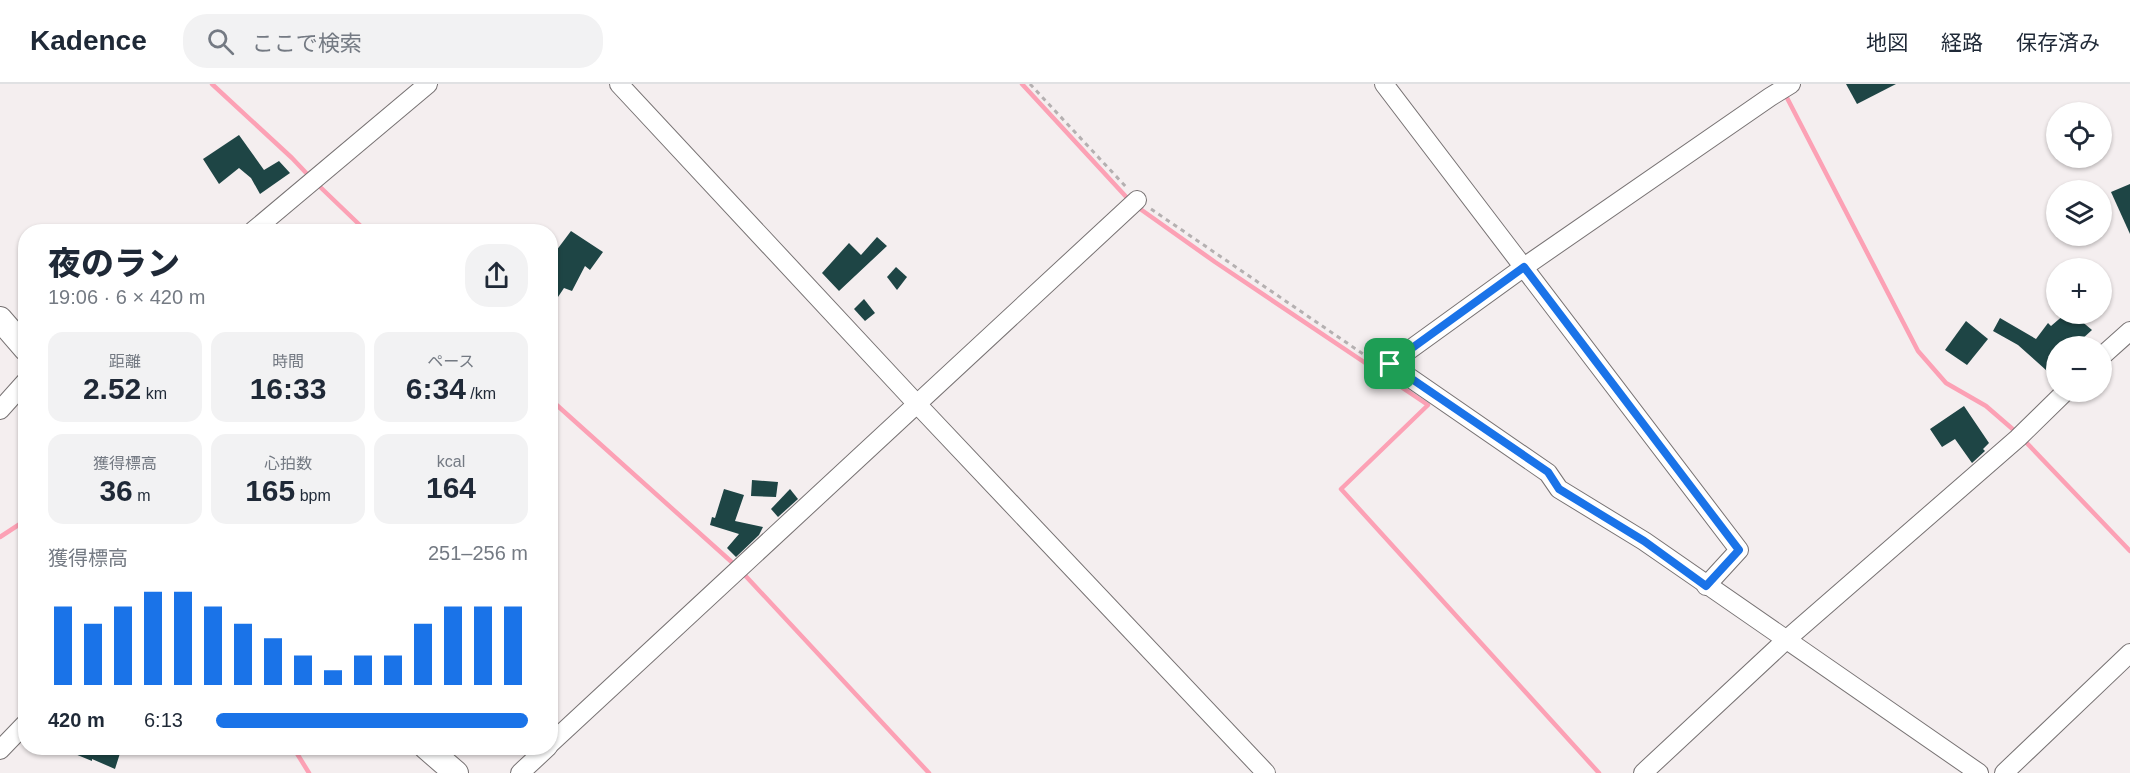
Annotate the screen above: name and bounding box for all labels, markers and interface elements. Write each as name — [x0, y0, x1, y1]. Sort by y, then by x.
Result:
search box — [183, 14, 603, 68]
text: Kadence — [30, 25, 147, 56]
icon: search — [204, 25, 237, 58]
text: ここで検索 — [252, 31, 362, 56]
text: 地図 — [1866, 31, 1908, 54]
text: 経路 — [1941, 31, 1983, 54]
text: 保存済み — [2016, 31, 2100, 54]
map controls — [2046, 102, 2112, 402]
button: locate — [2046, 102, 2112, 168]
button: layers — [2046, 180, 2112, 246]
button: share — [465, 244, 528, 307]
text: 夜のラン — [48, 245, 180, 282]
button: + — [2046, 258, 2112, 324]
text: 19:06 · 6 × 420 m — [48, 286, 205, 308]
button: − — [2046, 336, 2112, 402]
pin — [1364, 338, 1415, 389]
icon: arrive — [1373, 347, 1406, 380]
text: 距離 — [109, 353, 141, 370]
text: 時間 — [272, 353, 304, 370]
text: ペース — [427, 353, 475, 370]
text: 2.52 — [83, 372, 141, 405]
text: 16:33 — [250, 372, 326, 405]
text: 6:34 — [406, 372, 466, 405]
text: km — [141, 385, 167, 402]
text: /km — [466, 385, 496, 402]
text: kcal — [437, 453, 465, 470]
text: 獲得標高 — [93, 455, 157, 472]
text: 心拍数 — [264, 455, 312, 472]
text: 164 — [426, 471, 476, 504]
text: 36 — [99, 474, 133, 507]
text: 165 — [245, 474, 295, 507]
text: m — [133, 487, 151, 504]
text: bpm — [295, 487, 331, 504]
text: 251–256 m — [428, 542, 528, 564]
text: 獲得標高 — [48, 547, 128, 569]
text: 420 m — [48, 709, 105, 731]
text: 6:13 — [144, 709, 183, 731]

